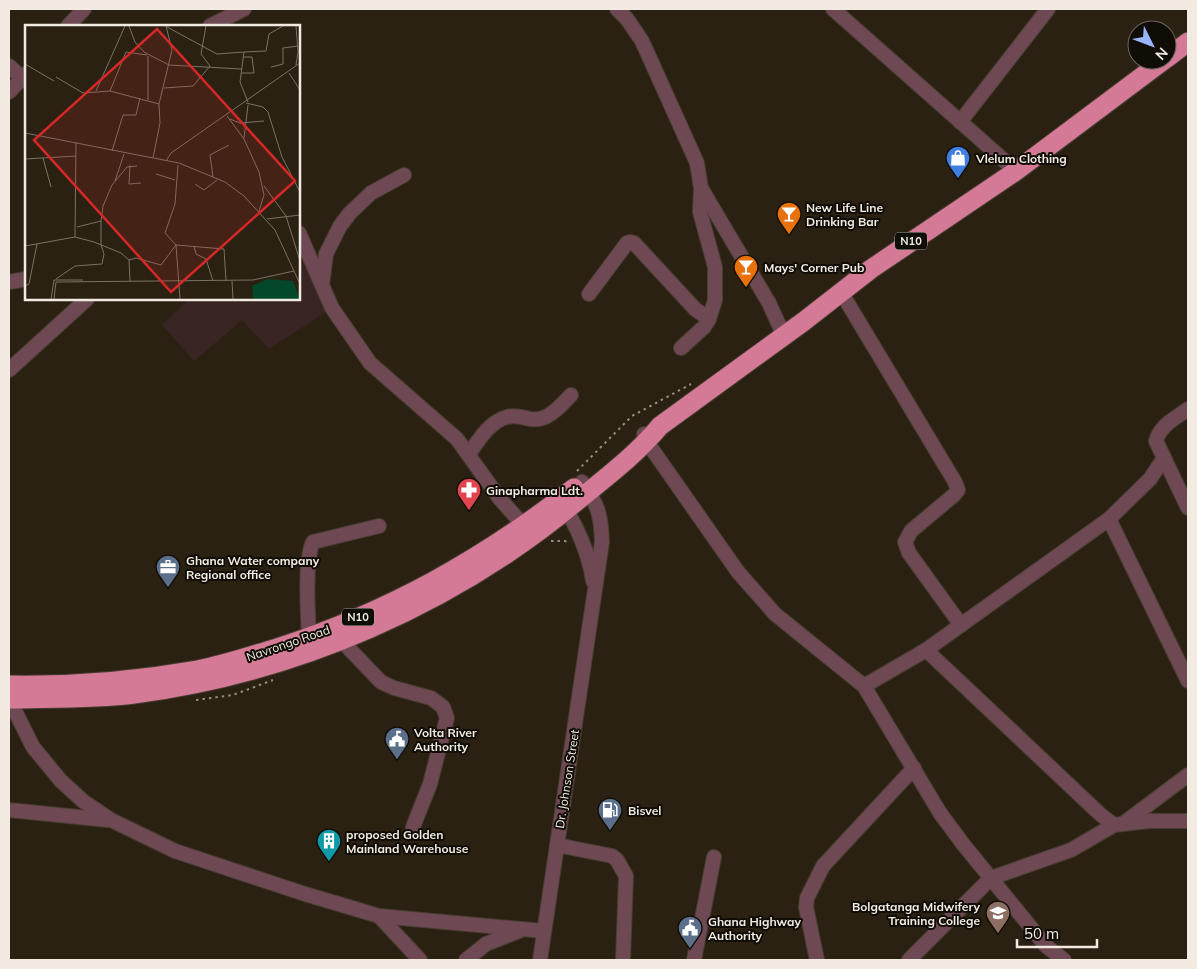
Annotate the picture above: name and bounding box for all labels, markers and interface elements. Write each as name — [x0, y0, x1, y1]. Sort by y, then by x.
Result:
north arrow — [1127, 20, 1177, 70]
inset map — [25, 25, 300, 300]
text: N — [1151, 44, 1172, 64]
shop icon: Vlelum Clothing — [945, 145, 971, 179]
place label: Vlelum Clothing — [975, 151, 1067, 166]
place label: New Life Line Drinking Bar — [806, 200, 883, 229]
bar icon: New Life Line Drinking Bar — [776, 201, 802, 235]
road number: N10 — [895, 232, 927, 250]
bar icon: Mays' Corner Pub — [733, 254, 759, 288]
place label: Mays' Corner Pub — [764, 260, 864, 275]
pharmacy icon: Ginapharma Ldt. — [456, 477, 482, 511]
place label: Ginapharma Ldt. — [486, 483, 583, 498]
place label: Ghana Water company Regional office — [186, 553, 320, 582]
office icon: Ghana Water company Regional office — [155, 554, 181, 588]
road number: N10 — [342, 608, 374, 626]
street label: Navrongo Road — [244, 622, 332, 664]
place label: Volta River Authority — [413, 725, 477, 754]
public building icon: Volta River Authority — [384, 726, 410, 760]
street label: Dr. Johnson Street — [552, 728, 582, 830]
fuel station icon: Bisvel — [597, 797, 623, 831]
place label: Bisvel — [628, 803, 661, 818]
place label: proposed Golden Mainland Warehouse — [346, 827, 469, 856]
building icon: proposed Golden Mainland Warehouse — [316, 828, 342, 862]
place label: Bolgatanga Midwifery Training College — [852, 899, 980, 928]
school or university icon: Bolgatanga Midwifery Training College — [985, 900, 1011, 934]
place label: Ghana Highway Authority — [708, 914, 801, 943]
public building icon: Ghana Highway Authority — [677, 915, 703, 949]
scale bar — [1017, 916, 1097, 948]
text: 50 m — [1024, 924, 1059, 943]

